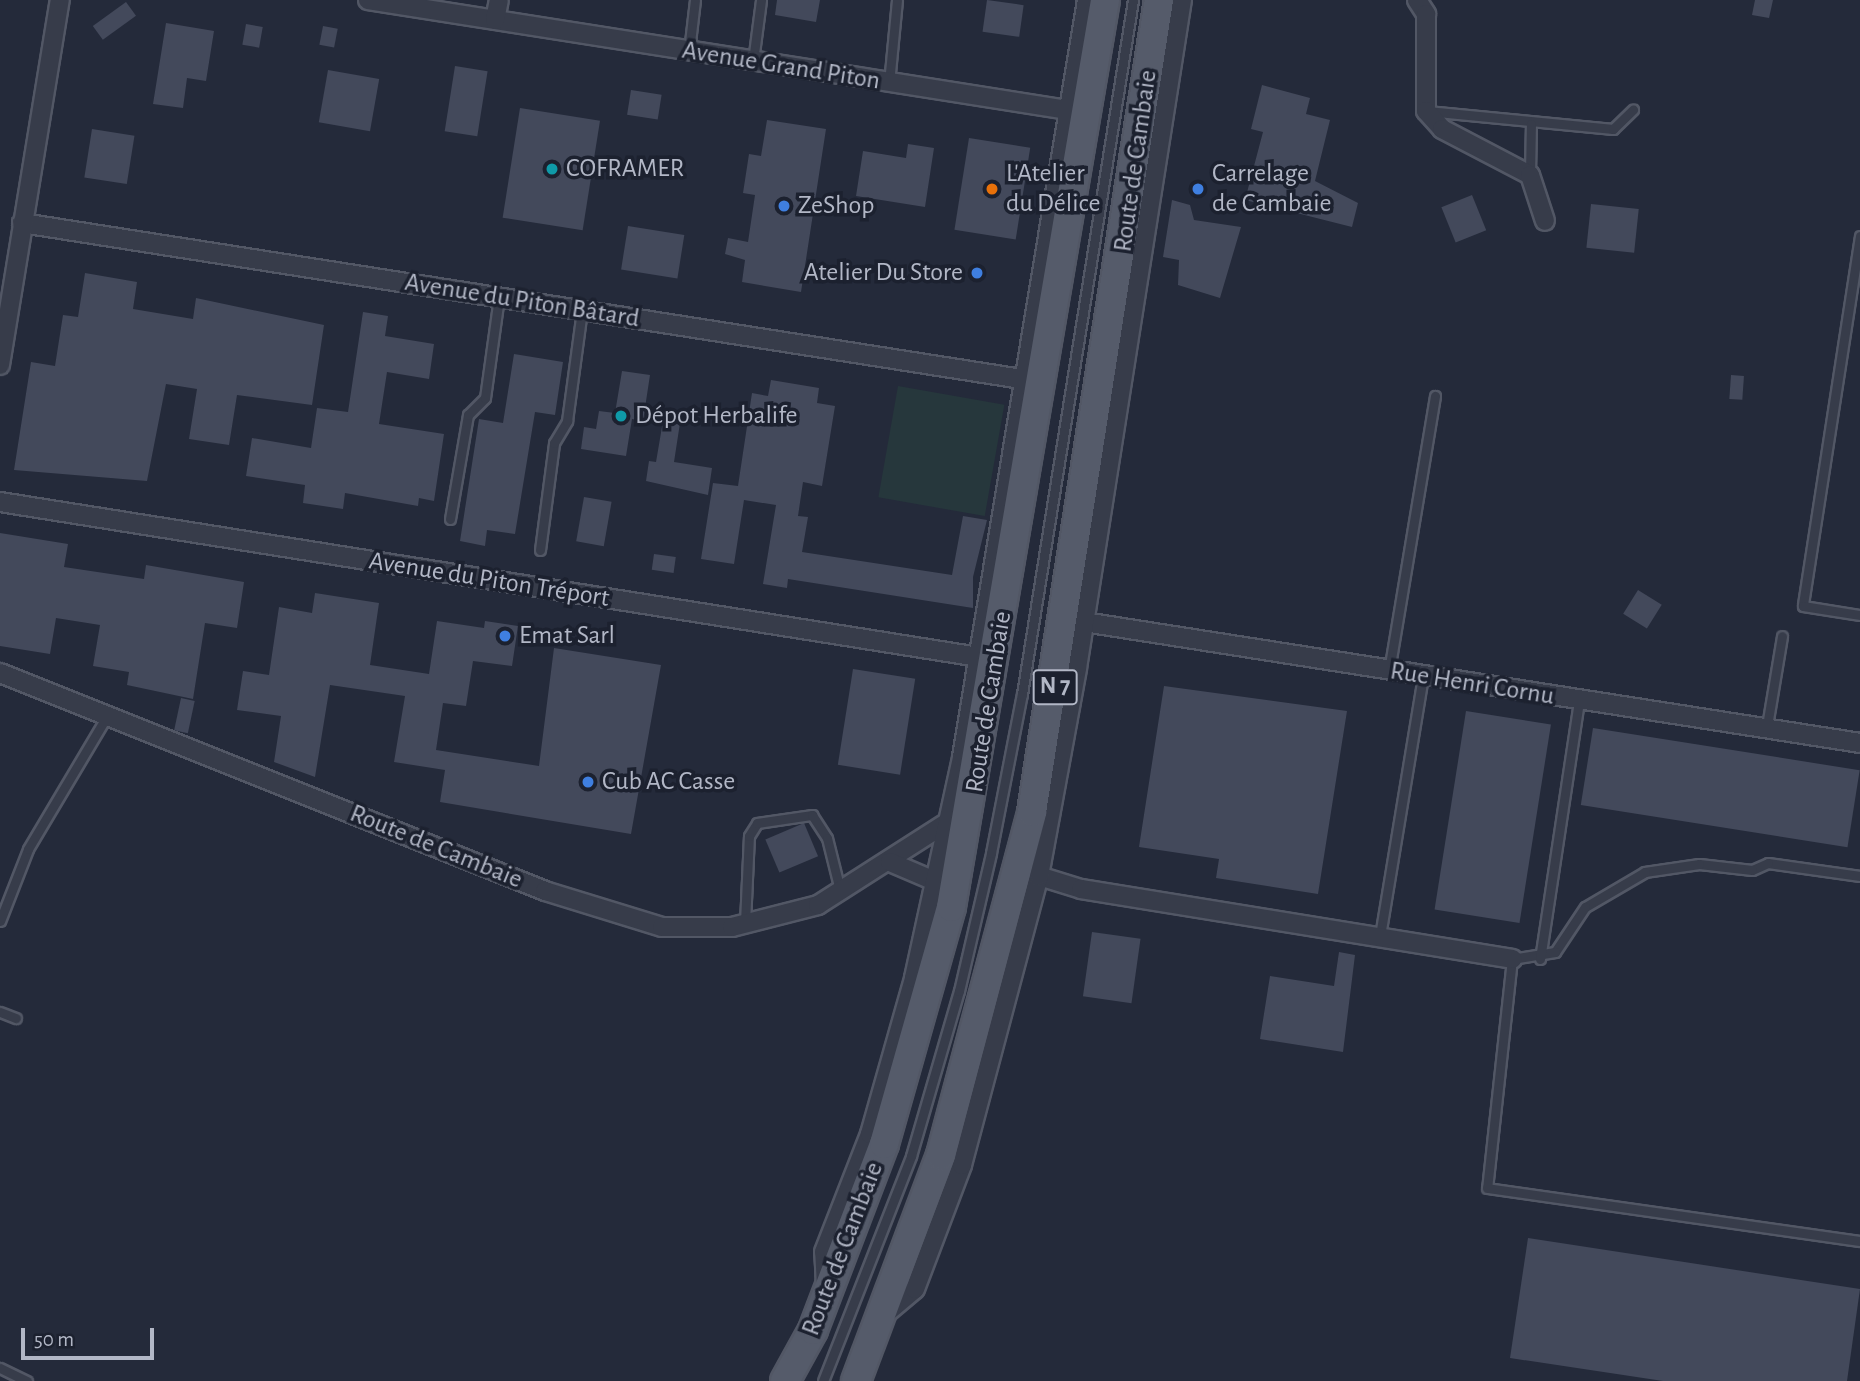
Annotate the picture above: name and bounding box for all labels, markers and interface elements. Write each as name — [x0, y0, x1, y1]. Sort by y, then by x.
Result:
street label: Avenue Grand Piton — [680, 35, 882, 97]
street label: Route de Cambaie — [1108, 68, 1164, 254]
place label: COFRAMER — [566, 153, 684, 185]
place label: L'Atelier du Délice — [1006, 158, 1101, 220]
place label: Carrelage de Cambaie — [1212, 158, 1331, 220]
marker: COFRAMER — [544, 161, 560, 177]
marker: L'Atelier du Délice — [984, 181, 1000, 197]
marker: Carrelage de Cambaie — [1190, 181, 1206, 197]
place label: ZeShop — [798, 190, 875, 222]
marker: ZeShop — [776, 198, 792, 214]
place label: Atelier Du Store — [804, 257, 963, 289]
marker: Atelier Du Store — [969, 265, 985, 281]
street label: Avenue du Piton Bâtard — [403, 267, 641, 335]
place label: Dépot Herbalife — [635, 400, 798, 432]
marker: Dépot Herbalife — [613, 408, 629, 424]
street label: Avenue du Piton Tréport — [367, 546, 611, 614]
street label: Route de Cambaie — [959, 609, 1019, 795]
place label: Emat Sarl — [519, 620, 615, 652]
marker: Emat Sarl — [497, 628, 513, 644]
street label: Rue Henri Cornu — [1388, 656, 1556, 712]
road number: N 7 — [1032, 666, 1078, 708]
place label: Cub AC Casse — [602, 766, 735, 798]
marker: Cub AC Casse — [580, 774, 596, 790]
street label: Route de Cambaie — [345, 798, 527, 896]
street label: Route de Cambaie — [796, 1158, 890, 1340]
scale bar — [24, 1314, 158, 1358]
text: 50 m — [34, 1329, 74, 1350]

